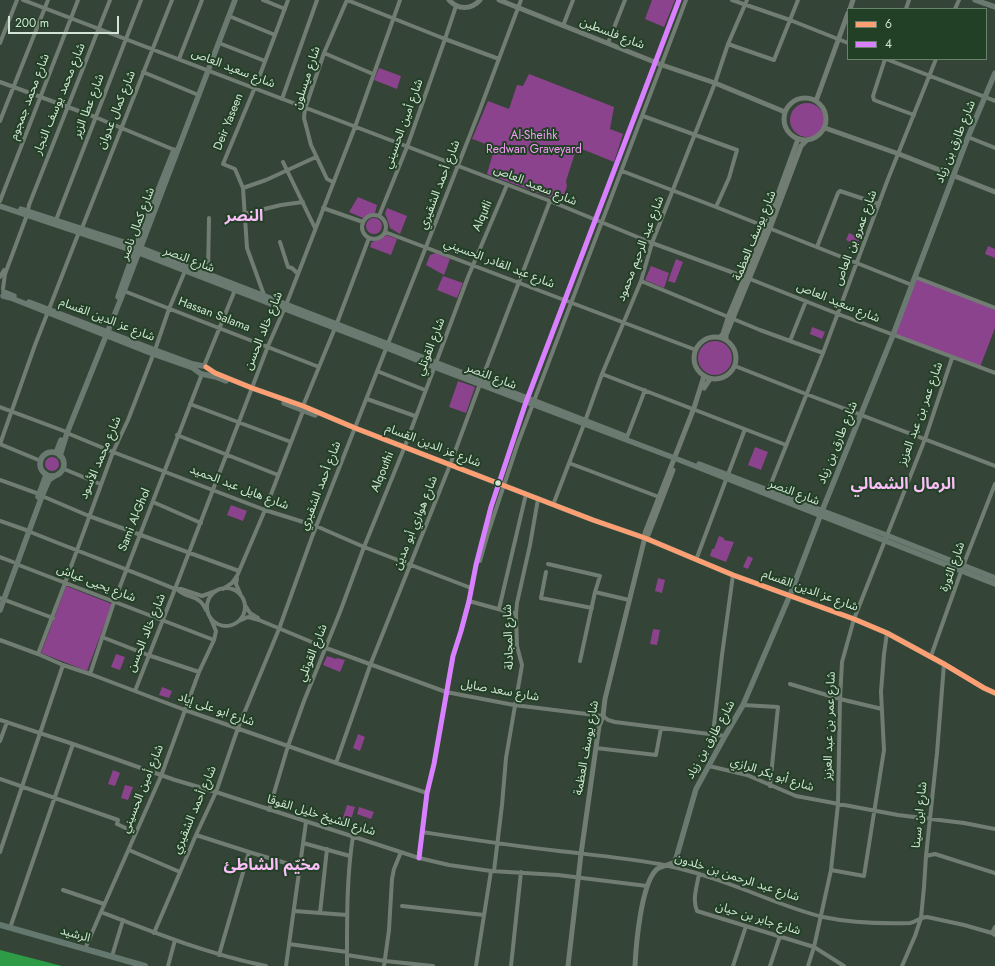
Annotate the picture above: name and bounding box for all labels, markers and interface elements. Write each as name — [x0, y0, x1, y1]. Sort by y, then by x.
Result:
scale bar — [10, 8, 121, 34]
legend — [847, 8, 987, 60]
text: 200 m — [15, 14, 49, 32]
street label: شارع فلسطين — [578, 15, 646, 53]
text: 6 — [885, 15, 892, 33]
text: 4 — [885, 35, 892, 53]
street label: شارع محمد يوسف النجار — [31, 41, 89, 157]
street label: شارع ميسلون — [290, 45, 324, 111]
street label: شارع سعيد العاص — [189, 46, 277, 92]
street label: شارع محمد جمجوم — [7, 52, 53, 142]
street label: شارع كمال عدوان — [95, 69, 139, 151]
street label: شارع عطا الزير — [70, 72, 108, 140]
street label: شارع أمين الحسيني — [381, 77, 427, 171]
street label: Deir Yaseen — [211, 91, 247, 153]
street label: شارع طارق بن زياد — [933, 99, 979, 185]
park label: Al-Sheihk Redwan Graveyard — [486, 129, 582, 157]
street label: شارع أحمد الشقيري — [416, 138, 464, 232]
street label: شارع سعيد العاص — [491, 163, 579, 209]
street label: شارع كمال ناصر — [118, 186, 158, 262]
street label: شارع عمرو بن العاص — [831, 188, 881, 288]
street label: شارع يوسف العظمة — [730, 189, 780, 283]
street label: شارع عبد الرحيم محمود — [614, 194, 668, 304]
street label: Alqutli — [470, 198, 496, 234]
district label: النصر — [225, 207, 263, 227]
street label: شارع عبد القادر الحسيني — [442, 236, 556, 292]
street label: شارع النصر — [162, 244, 216, 276]
street label: شارع سعيد العاص — [794, 280, 882, 326]
street label: شارع خالد الحسن — [242, 290, 286, 372]
street label: شارع عز الدين القسام — [57, 295, 157, 345]
street label: Hassan Salama — [176, 295, 252, 335]
street label: شارع القوتلي — [413, 316, 449, 378]
street label: شارع عمر بن عبد العزيز — [896, 360, 946, 468]
street label: شارع النصر — [464, 361, 518, 393]
street label: شارع طارق بن زياد — [815, 400, 861, 486]
street label: شارع محمد الأسود — [77, 414, 125, 502]
street label: شارع عز الدين القسام — [383, 421, 483, 471]
street label: شارع أحمد الشقيري — [297, 439, 345, 533]
street label: Alqouthi — [368, 450, 398, 494]
street label: شارع هايل عبد الحميد — [187, 462, 291, 514]
street label: شارع هواري أبو مدين — [391, 474, 441, 572]
district label: الرمال الشمالي — [851, 475, 955, 495]
street label: شارع النصر — [767, 477, 821, 509]
unlabelled marker — [493, 478, 503, 488]
street label: Sami Al-Ghol — [116, 486, 154, 554]
street label: شارع الثورة — [937, 540, 969, 594]
street label: شارع يحيى عياش — [54, 562, 138, 606]
street label: شارع عز الدين القسام — [760, 567, 860, 615]
street label: شارع خالد الحسن — [125, 592, 169, 674]
street label: شارع المجادلة — [501, 604, 517, 670]
street label: شارع القوتلي — [295, 622, 331, 684]
street label: شارع عمر بن عبد العزيز — [821, 671, 839, 781]
street label: شارع سعد صايل — [460, 677, 540, 705]
street label: شارع ابو على إياد — [176, 690, 256, 730]
street label: شارع طارق بن زياد — [683, 698, 739, 782]
street label: شارع يوسف العظمة — [572, 700, 602, 796]
street label: شارع أمين الحسيني — [119, 743, 167, 835]
street label: شارع أبو بكر الرازي — [729, 755, 815, 795]
street label: شارع أحمد الشقيري — [170, 764, 220, 856]
street label: شارع ابن سينا — [909, 781, 931, 849]
street label: شارع الشيخ خليل القوقا — [265, 793, 377, 839]
street label: شارع عبد الرحمن بن خلدون — [673, 851, 801, 905]
district label: مخيّم الشاطئ — [224, 856, 320, 876]
street label: شارع جابر بن حيان — [714, 899, 802, 939]
street label: الرشيد — [58, 924, 92, 946]

